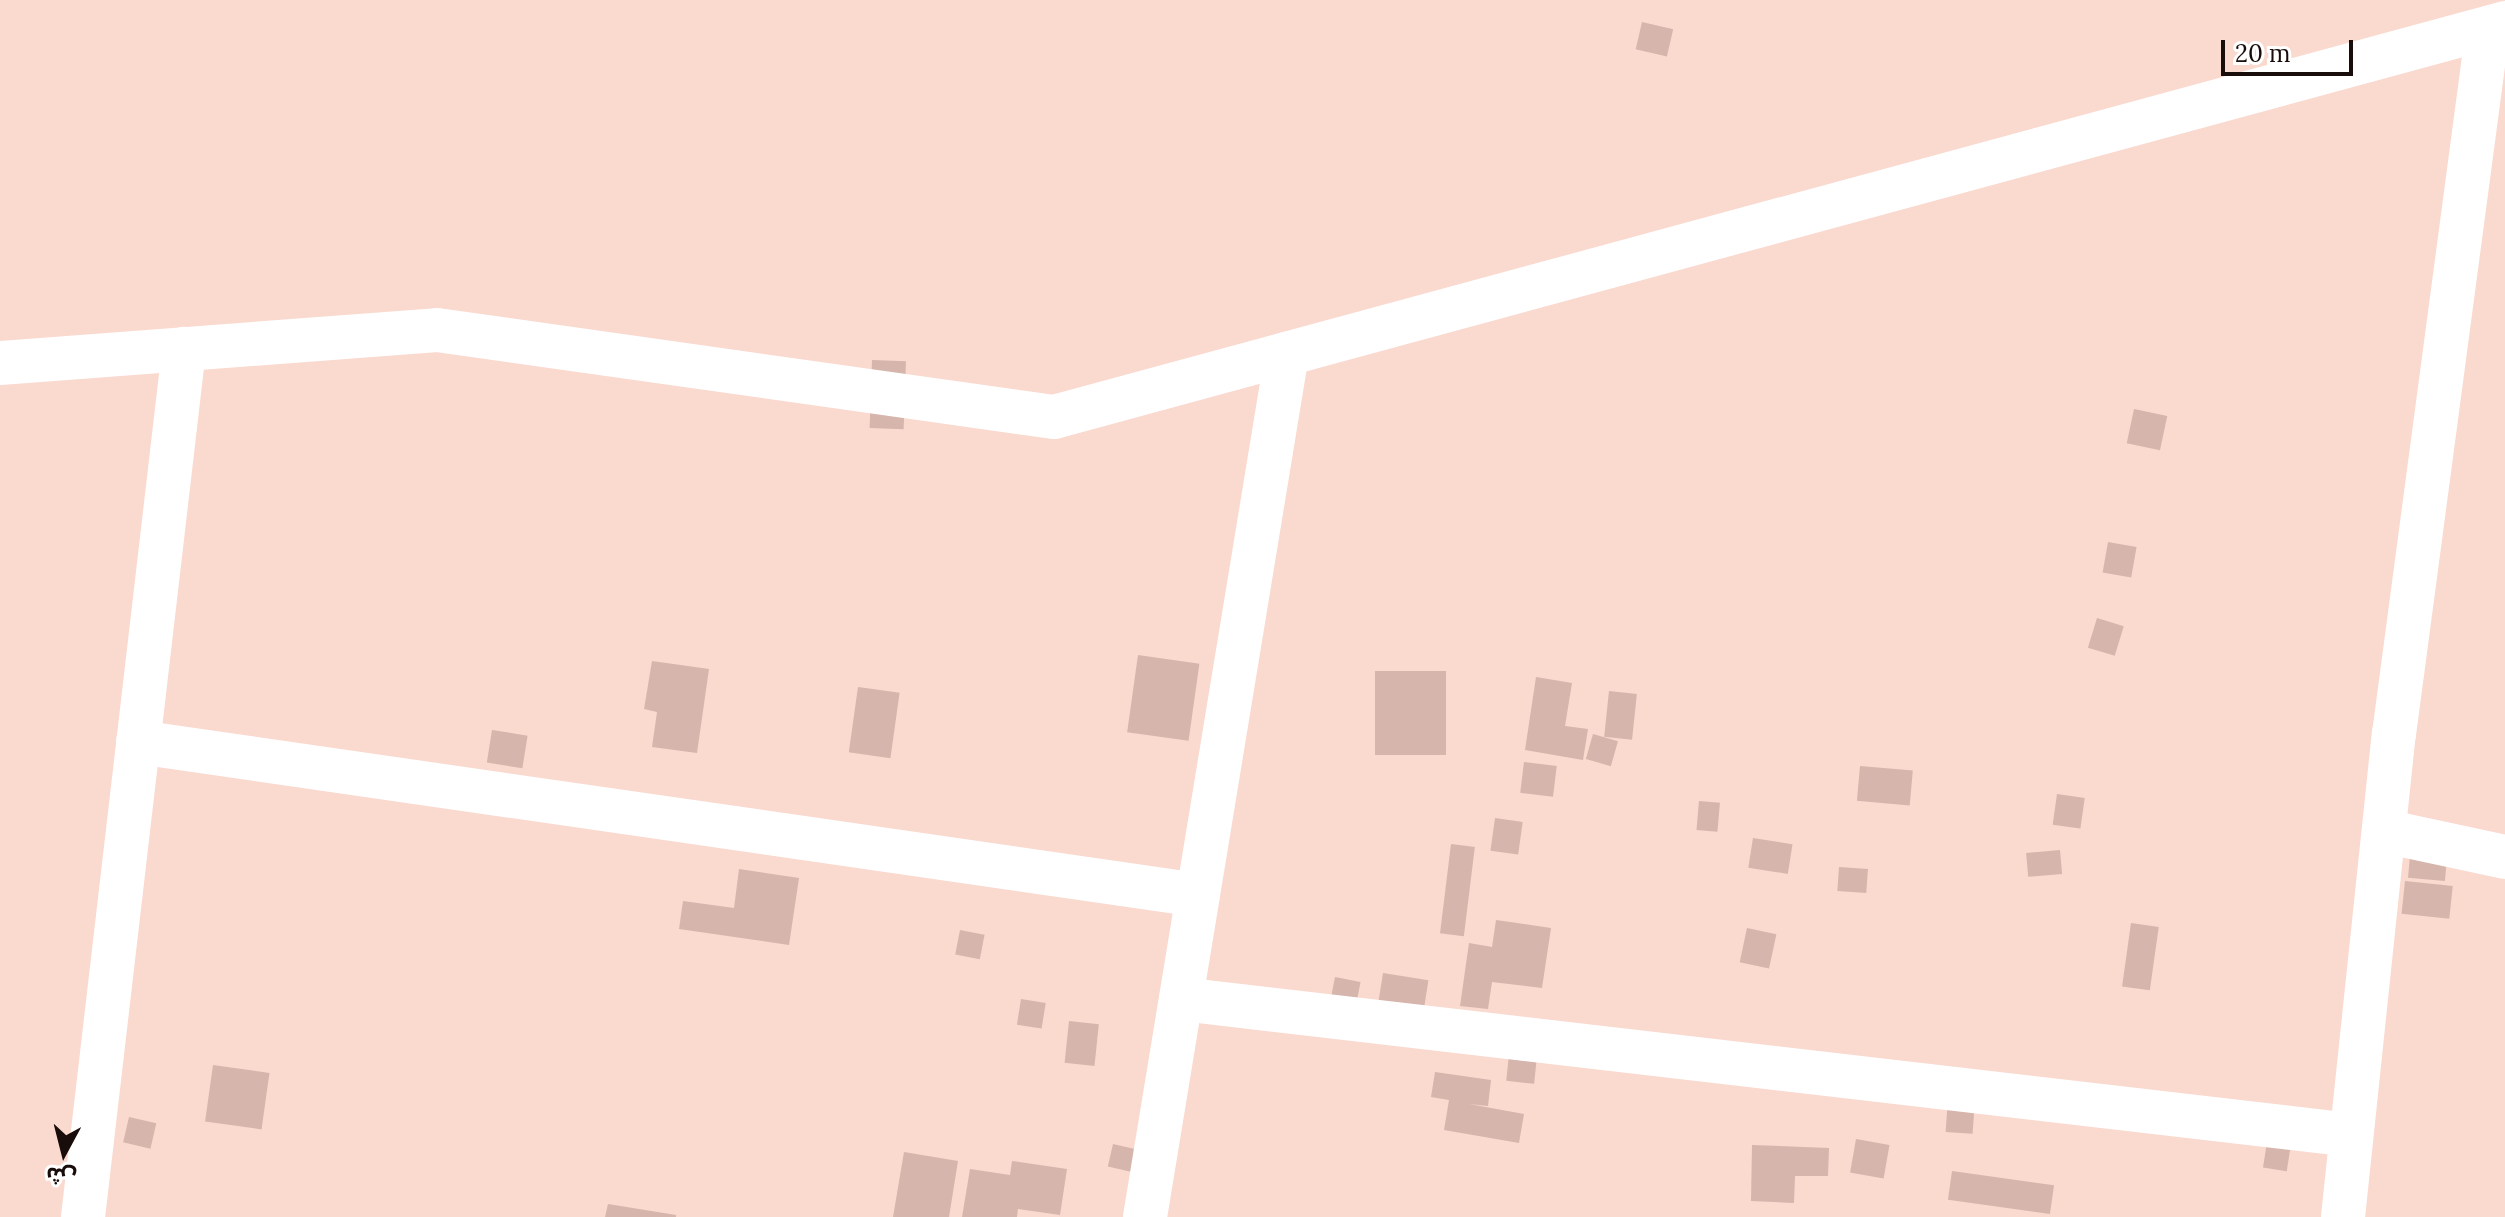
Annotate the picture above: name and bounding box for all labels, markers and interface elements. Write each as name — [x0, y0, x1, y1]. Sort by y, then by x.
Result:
scale bar — [2225, 24, 2357, 74]
text: 20 m — [2235, 38, 2291, 69]
north arrow — [24, 1113, 104, 1193]
text: ش — [44, 1161, 78, 1193]

